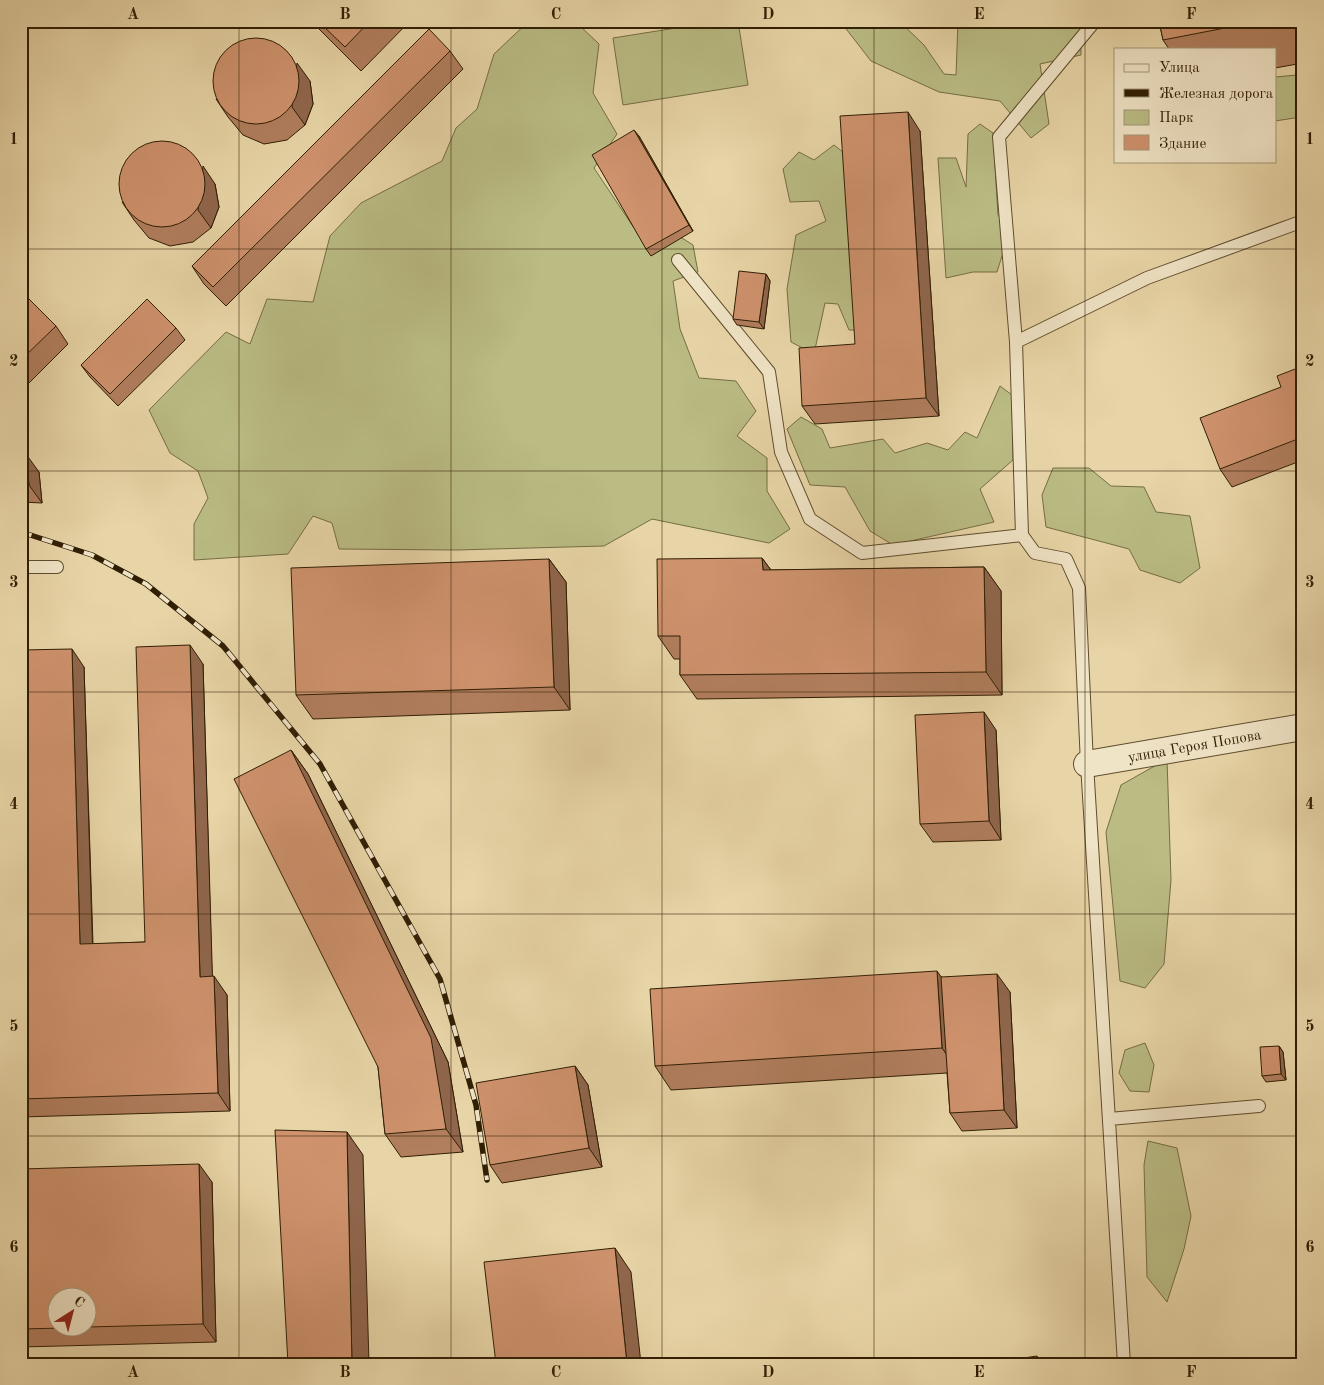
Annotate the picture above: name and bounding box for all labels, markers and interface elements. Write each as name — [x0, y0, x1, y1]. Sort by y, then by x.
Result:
text: A — [127, 7, 139, 23]
text: B — [339, 7, 351, 23]
text: C — [551, 7, 561, 23]
text: D — [762, 7, 774, 23]
text: E — [973, 7, 985, 23]
text: F — [1186, 7, 1197, 23]
legend — [1114, 48, 1276, 162]
text: Улица — [1159, 61, 1200, 76]
text: Железная дорога — [1159, 87, 1274, 102]
text: Парк — [1159, 111, 1194, 126]
text: 1 — [9, 132, 19, 148]
text: 1 — [1305, 132, 1315, 148]
text: Здание — [1159, 137, 1206, 152]
text: 2 — [9, 354, 19, 370]
text: 2 — [1305, 354, 1315, 370]
text: 3 — [9, 575, 19, 591]
text: 3 — [1305, 575, 1315, 591]
street label: улица Героя Попова — [1127, 728, 1263, 766]
text: 4 — [9, 797, 19, 813]
text: 4 — [1305, 797, 1315, 813]
text: 5 — [9, 1019, 19, 1035]
text: 5 — [1305, 1019, 1315, 1035]
text: 6 — [9, 1240, 19, 1256]
text: 6 — [1305, 1240, 1315, 1256]
north arrow — [48, 1288, 98, 1338]
text: С — [71, 1294, 87, 1311]
text: A — [127, 1365, 139, 1381]
text: B — [339, 1365, 351, 1381]
text: C — [551, 1365, 561, 1381]
text: D — [762, 1365, 774, 1381]
text: E — [973, 1365, 985, 1381]
text: F — [1186, 1365, 1197, 1381]

